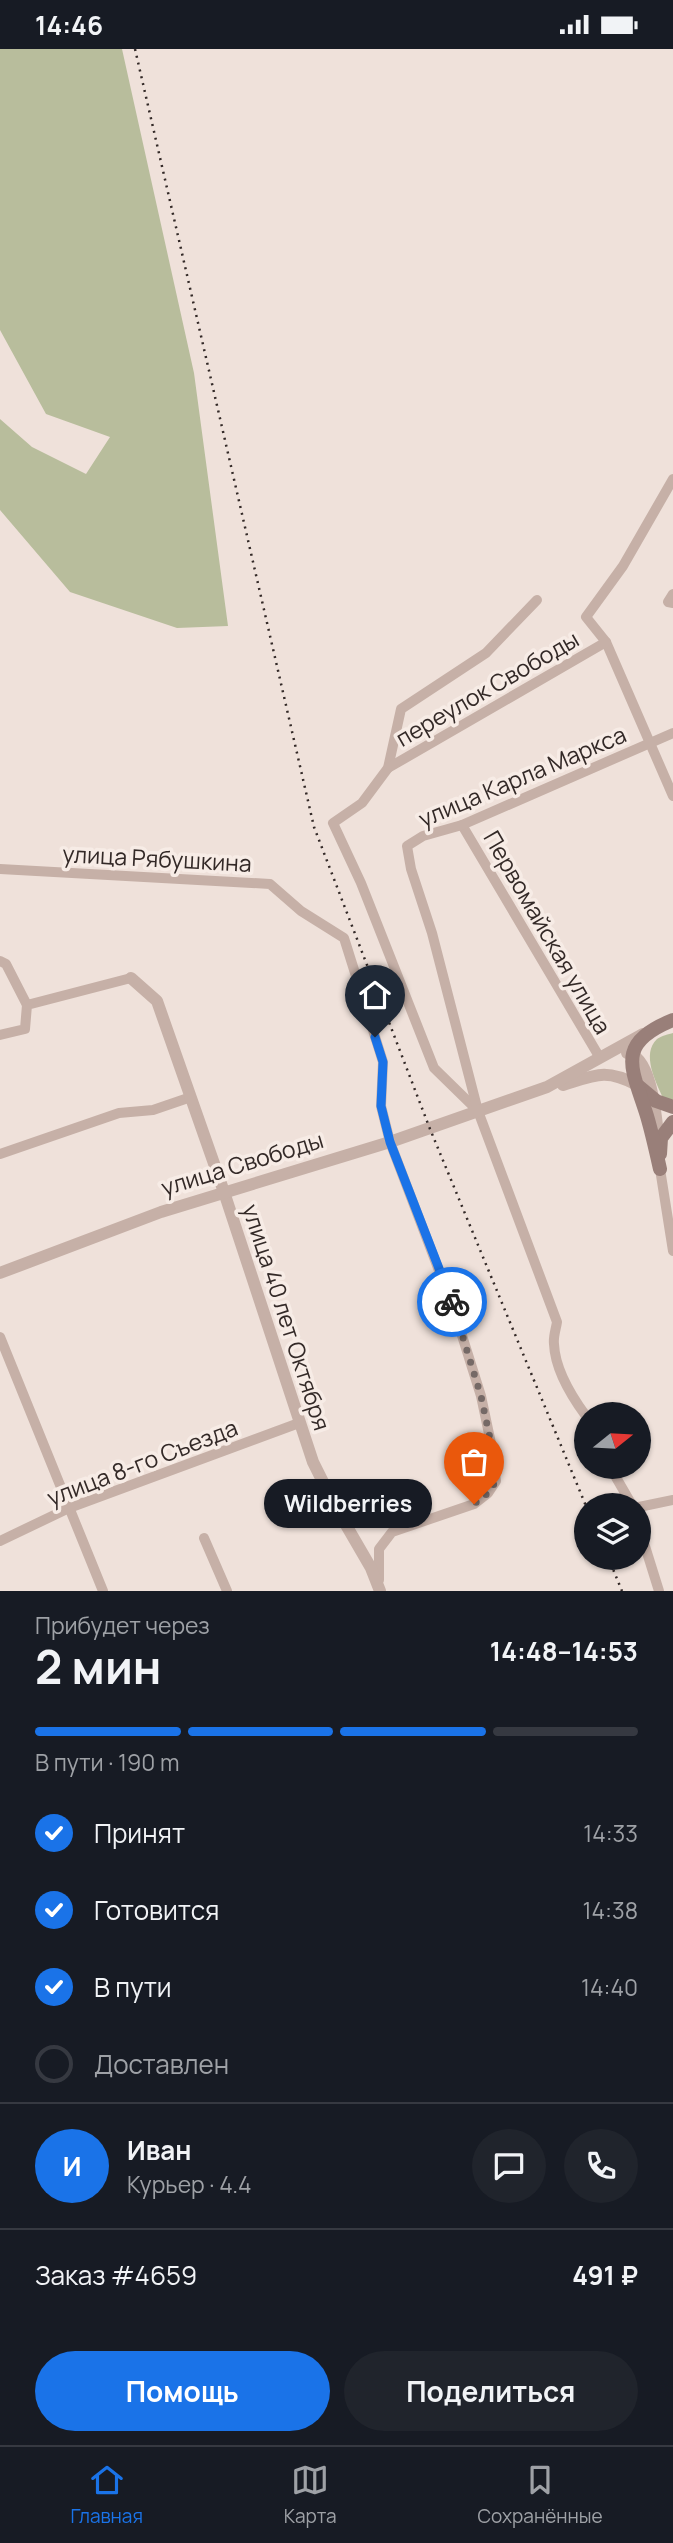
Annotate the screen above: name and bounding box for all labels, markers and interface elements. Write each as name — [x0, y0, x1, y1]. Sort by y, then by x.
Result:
text: 14:46 — [35, 7, 103, 43]
street label: переулок Свободы — [390, 623, 584, 753]
street label: улица Карла Маркса — [413, 718, 631, 834]
street label: Первомайская улица — [477, 824, 619, 1040]
street label: улица Рябушкина — [62, 837, 252, 879]
pin — [345, 965, 405, 1037]
icon: home — [356, 976, 394, 1014]
street label: улица Свободы — [157, 1123, 327, 1203]
street label: улица 40 лет Октября — [235, 1200, 339, 1434]
courier — [417, 1267, 487, 1337]
icon: bike — [433, 1283, 471, 1321]
north arrow — [574, 1402, 651, 1479]
map controls — [574, 1402, 651, 1570]
street label: улица 8-го Съезда — [42, 1411, 242, 1513]
pin — [444, 1432, 504, 1504]
icon: bag — [455, 1443, 493, 1481]
callout: Wildberries — [264, 1479, 432, 1529]
text: Wildberries — [284, 1487, 412, 1519]
button: layers — [574, 1493, 651, 1570]
text: Прибудет через — [35, 1609, 210, 1641]
text: 14:48–14:53 — [490, 1633, 638, 1669]
text: 2 мин — [35, 1635, 162, 1698]
text: В пути · 190 m — [35, 1746, 179, 1778]
icon: check — [35, 1814, 73, 1852]
text: Принят — [94, 1815, 185, 1851]
text: 14:33 — [583, 1817, 638, 1849]
icon: check — [35, 1891, 73, 1929]
text: Готовится — [94, 1892, 219, 1928]
text: 14:38 — [583, 1894, 638, 1926]
icon: check — [35, 1968, 73, 2006]
text: В пути — [94, 1969, 172, 2005]
text: 14:40 — [581, 1971, 638, 2003]
text: Доставлен — [94, 2046, 229, 2082]
button: chat — [472, 2129, 546, 2203]
button: phone — [564, 2129, 638, 2203]
text: Иван — [127, 2132, 191, 2168]
text: И — [63, 2148, 81, 2184]
text: Курьер · 4.4 — [127, 2168, 252, 2200]
text: Заказ #4659 — [35, 2257, 197, 2293]
text: 491 ₽ — [572, 2257, 638, 2293]
button: Помощь — [35, 2351, 330, 2431]
button: Поделиться — [344, 2351, 638, 2431]
tab: Главная — [70, 2461, 143, 2529]
tab: Карта — [284, 2461, 337, 2529]
tab: Сохранённые — [477, 2461, 603, 2529]

